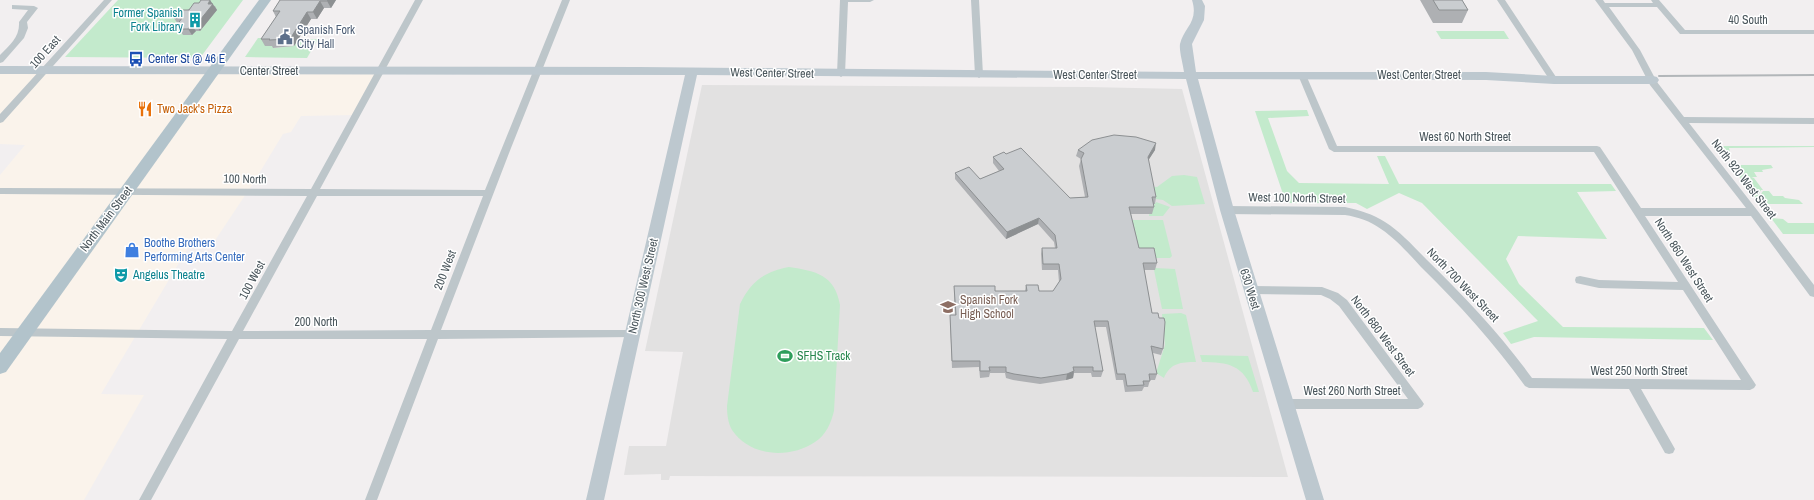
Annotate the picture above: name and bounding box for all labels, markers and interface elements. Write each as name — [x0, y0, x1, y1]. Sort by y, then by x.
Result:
place label: Former Spanish Fork Library — [113, 5, 183, 35]
building icon: Former Spanish Fork Library — [186, 11, 204, 29]
street label: 40 South — [1728, 12, 1768, 28]
place label: Spanish Fork City Hall — [297, 22, 355, 52]
public building icon: Spanish Fork City Hall — [276, 28, 294, 46]
street label: 100 East — [26, 32, 64, 72]
bus stop icon: Center St @ 46 E — [127, 50, 145, 68]
place label: Center St @ 46 E — [148, 51, 225, 67]
street label: Center Street — [240, 63, 299, 79]
street label: West Center Street — [730, 64, 814, 82]
street label: West Center Street — [1053, 67, 1137, 83]
street label: West Center Street — [1377, 67, 1461, 83]
restaurant icon: Two Jack's Pizza — [136, 100, 154, 118]
place label: Two Jack's Pizza — [157, 101, 233, 117]
street label: West 60 North Street — [1419, 129, 1511, 145]
street label: North 920 West Street — [1708, 136, 1780, 222]
street label: 100 North — [223, 171, 267, 187]
street label: North Main Street — [76, 183, 136, 255]
street label: West 100 North Street — [1248, 189, 1346, 207]
street label: North 860 West Street — [1651, 215, 1717, 305]
place label: Boothe Brothers Performing Arts Center — [144, 235, 245, 265]
street label: North 300 West Street — [624, 237, 662, 335]
shop icon: Boothe Brothers Performing Arts Center — [123, 241, 141, 259]
street label: North 700 West Street — [1423, 244, 1503, 326]
street label: 200 West — [430, 248, 460, 292]
street label: 100 West — [235, 258, 269, 302]
theatre icon: Angelus Theatre — [112, 266, 130, 284]
place label: Angelus Theatre — [132, 267, 205, 283]
street label: 630 West — [1236, 267, 1264, 311]
place label: Spanish Fork High School — [960, 292, 1018, 322]
street label: North 680 West Street — [1347, 292, 1419, 380]
school or university icon: Spanish Fork High School — [939, 298, 957, 316]
street label: 200 North — [294, 314, 338, 330]
sports icon: SFHS Track — [776, 347, 794, 365]
place label: SFHS Track — [797, 348, 850, 364]
street label: West 250 North Street — [1590, 363, 1688, 379]
street label: West 260 North Street — [1303, 383, 1401, 399]

